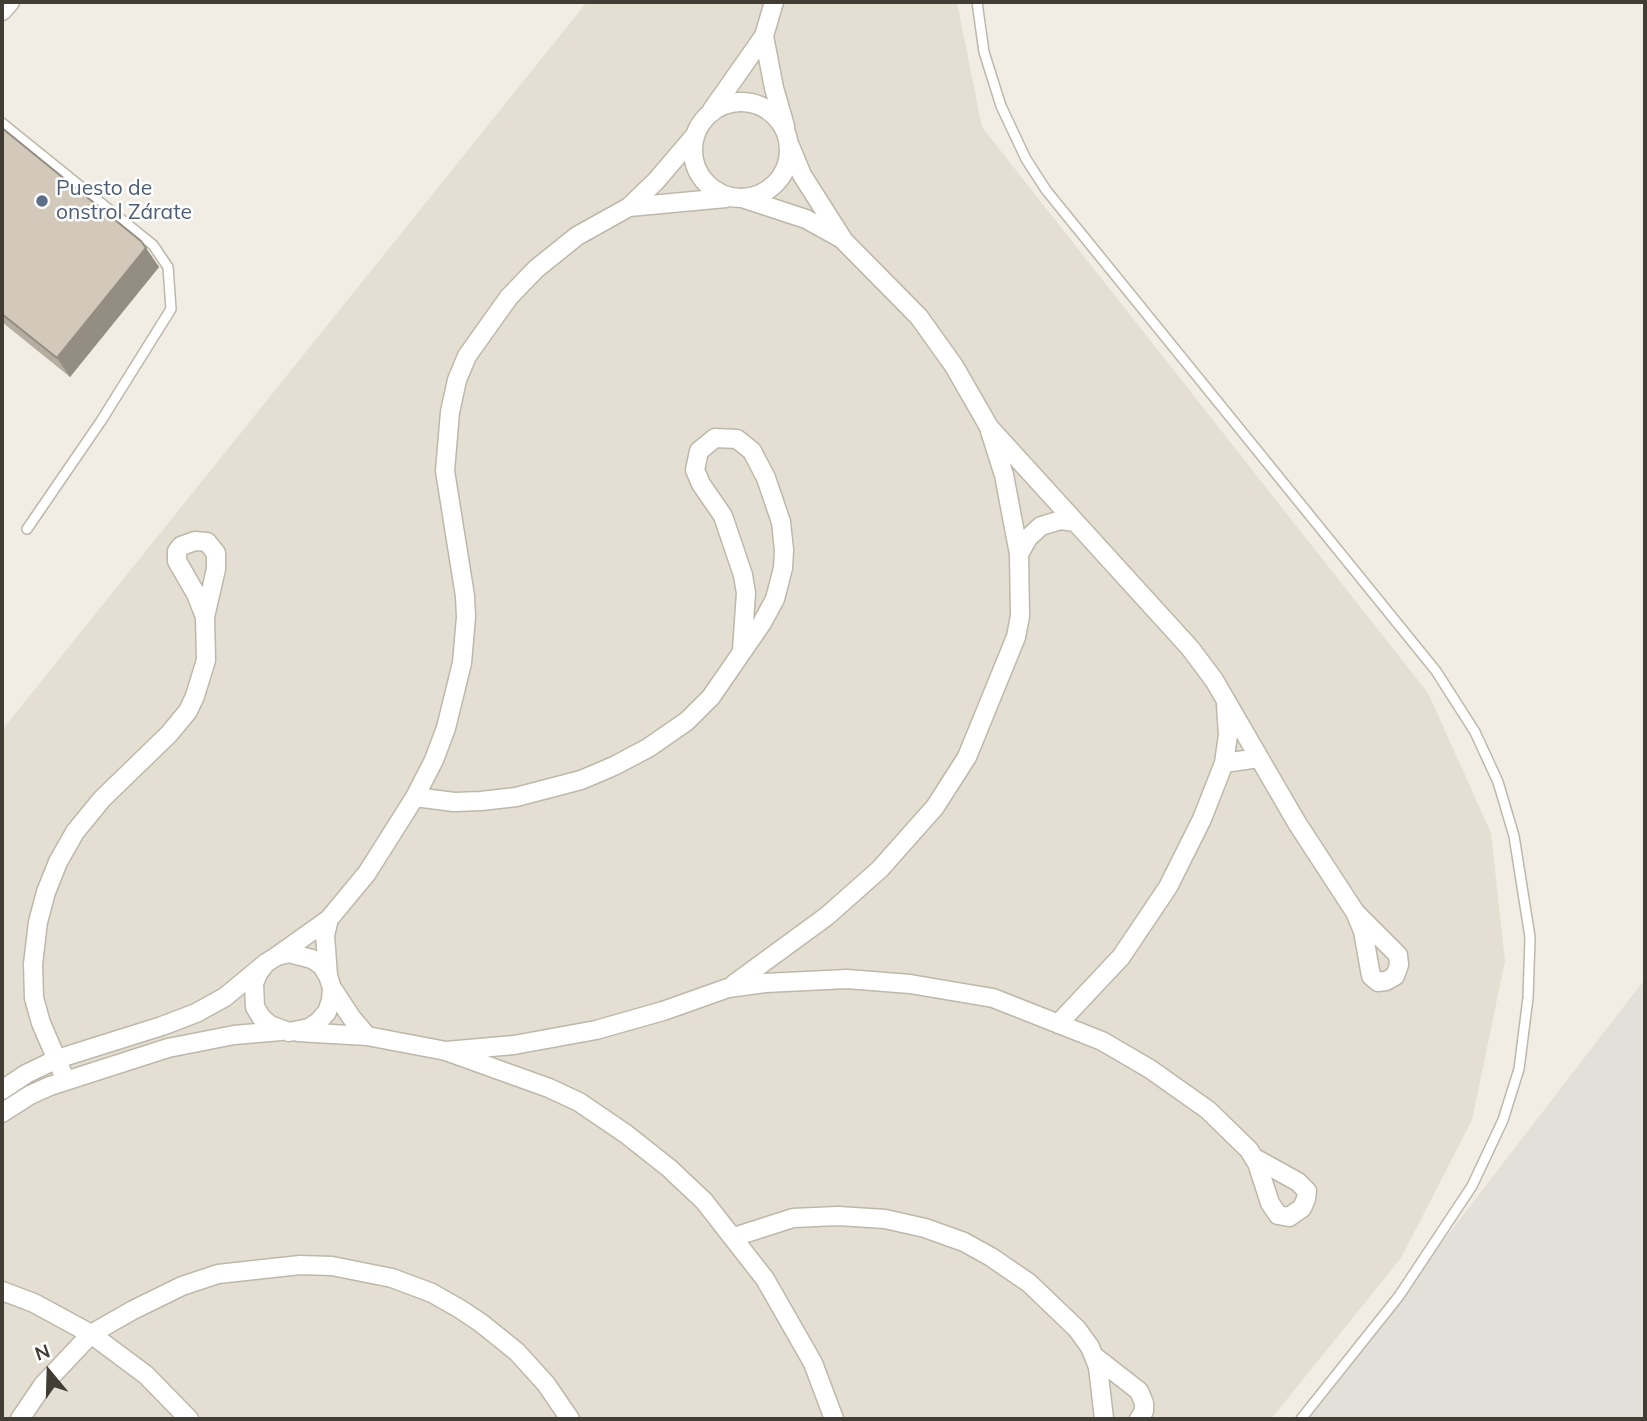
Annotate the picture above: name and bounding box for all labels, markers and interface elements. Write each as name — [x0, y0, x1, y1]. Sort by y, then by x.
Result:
place label: Puesto de onstrol Zárate — [56, 176, 192, 226]
marker: Puesto de onstrol Zárate — [34, 193, 50, 209]
north arrow — [14, 1337, 84, 1407]
text: N — [31, 1338, 53, 1366]

